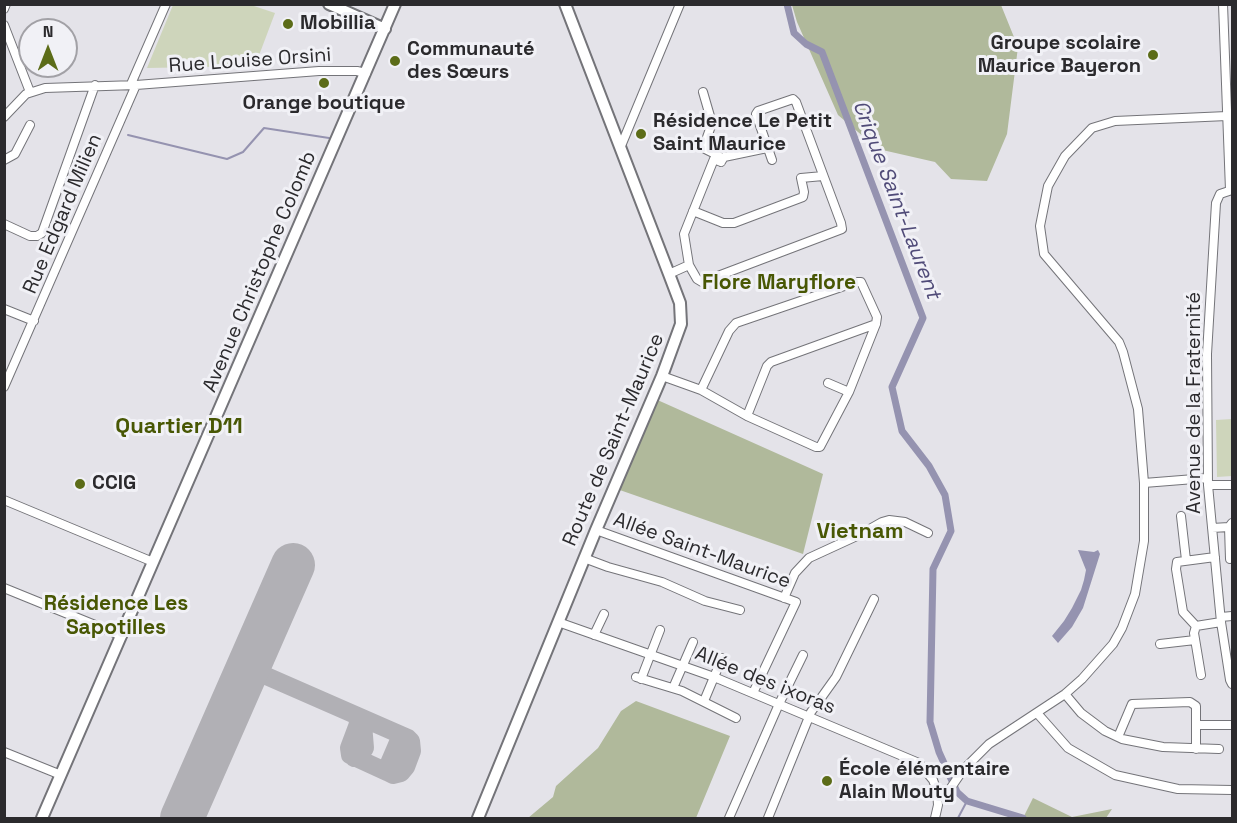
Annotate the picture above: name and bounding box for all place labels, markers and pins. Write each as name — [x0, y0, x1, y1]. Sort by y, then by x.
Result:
place label: Mobillia — [300, 12, 375, 36]
marker: Mobillia — [281, 17, 295, 31]
place label: Groupe scolaire Maurice Bayeron — [978, 32, 1141, 79]
place label: Communauté des Sœurs — [407, 38, 535, 85]
marker: Groupe scolaire Maurice Bayeron — [1146, 48, 1160, 62]
marker: Communauté des Sœurs — [388, 54, 402, 68]
marker: Orange boutique — [317, 76, 331, 90]
place label: Orange boutique — [243, 92, 405, 116]
place label: Résidence Le Petit Saint Maurice — [653, 110, 832, 157]
marker: Résidence Le Petit Saint Maurice — [634, 127, 648, 141]
place label: CCIG — [92, 472, 136, 496]
marker: CCIG — [73, 477, 87, 491]
place label: École élémentaire Alain Mouty — [839, 758, 1010, 805]
marker: École élémentaire Alain Mouty — [820, 774, 834, 788]

